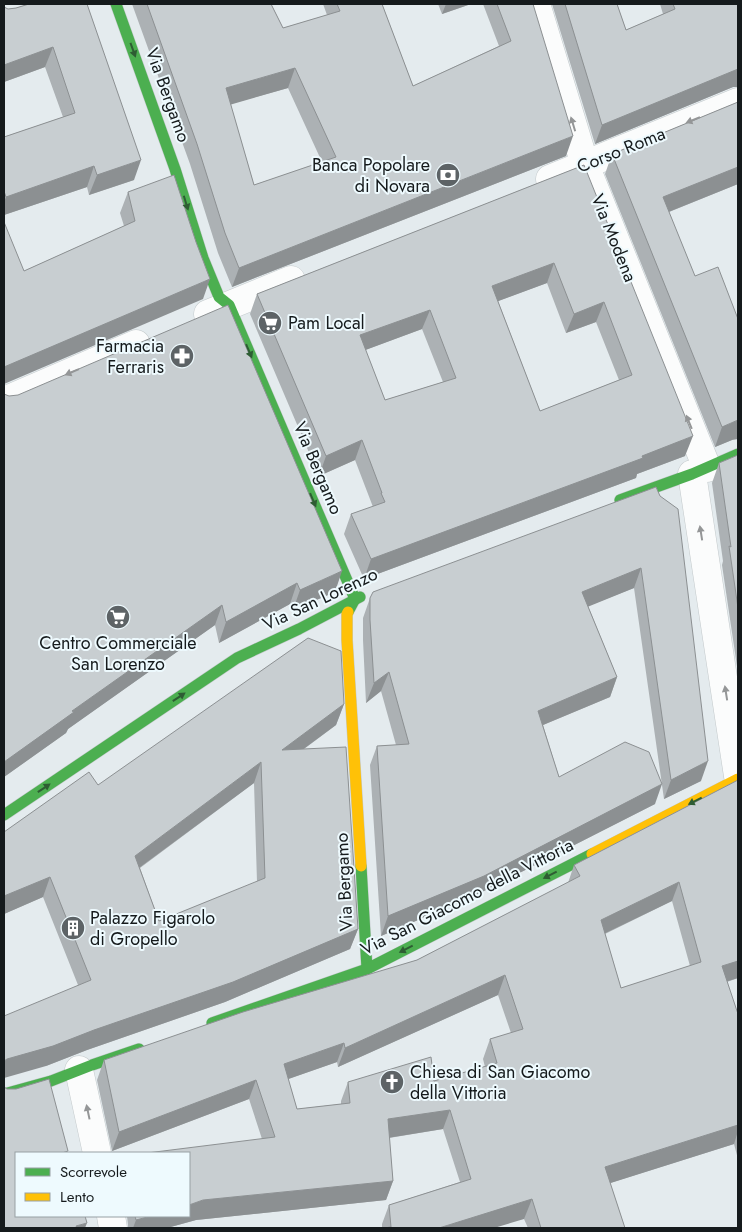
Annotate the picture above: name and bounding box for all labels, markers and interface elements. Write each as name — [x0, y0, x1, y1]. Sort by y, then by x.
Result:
one-way arrow — [130, 42, 137, 57]
street label: Via Bergamo — [139, 44, 197, 146]
one-way arrow — [568, 117, 576, 132]
one-way arrow — [686, 117, 700, 125]
street label: Corso Roma — [573, 120, 669, 180]
place label: Banca Popolare di Novara — [312, 152, 430, 199]
bank icon: Banca Popolare di Novara — [435, 162, 461, 188]
street label: Via Modena — [585, 190, 643, 286]
one-way arrow — [183, 196, 191, 211]
supermarket icon: Pam Local — [257, 310, 283, 336]
place label: Pam Local — [288, 310, 365, 336]
place label: Farmacia Ferraris — [96, 333, 164, 380]
pharmacy icon: Farmacia Ferraris — [169, 343, 195, 369]
one-way arrow — [245, 344, 253, 358]
one-way arrow — [65, 368, 79, 376]
one-way arrow — [685, 414, 693, 429]
street label: Via Bergamo — [287, 418, 349, 519]
one-way arrow — [309, 493, 317, 508]
one-way arrow — [697, 524, 705, 540]
street label: Via San Lorenzo — [258, 561, 382, 637]
supermarket icon: Centro Commerciale San Lorenzo — [105, 604, 131, 630]
place label: Centro Commerciale San Lorenzo — [39, 630, 197, 677]
one-way arrow — [721, 685, 729, 701]
one-way arrow — [172, 692, 186, 702]
one-way arrow — [37, 783, 51, 793]
one-way arrow — [688, 797, 702, 805]
street label: Via Bergamo — [328, 832, 360, 932]
street label: Via San Giacomo della Vittoria — [356, 832, 578, 962]
one-way arrow — [543, 871, 557, 879]
place label: Palazzo Figarolo di Gropello — [90, 905, 215, 952]
building icon: Palazzo Figarolo di Gropello — [60, 915, 86, 941]
one-way arrow — [398, 945, 413, 953]
place label: Chiesa di San Giacomo della Vittoria — [410, 1059, 591, 1106]
church icon: Chiesa di San Giacomo della Vittoria — [379, 1069, 405, 1095]
one-way arrow — [84, 1104, 92, 1119]
legend — [15, 1152, 190, 1217]
text: Scorrevole — [60, 1161, 127, 1183]
text: Lento — [60, 1186, 94, 1208]

